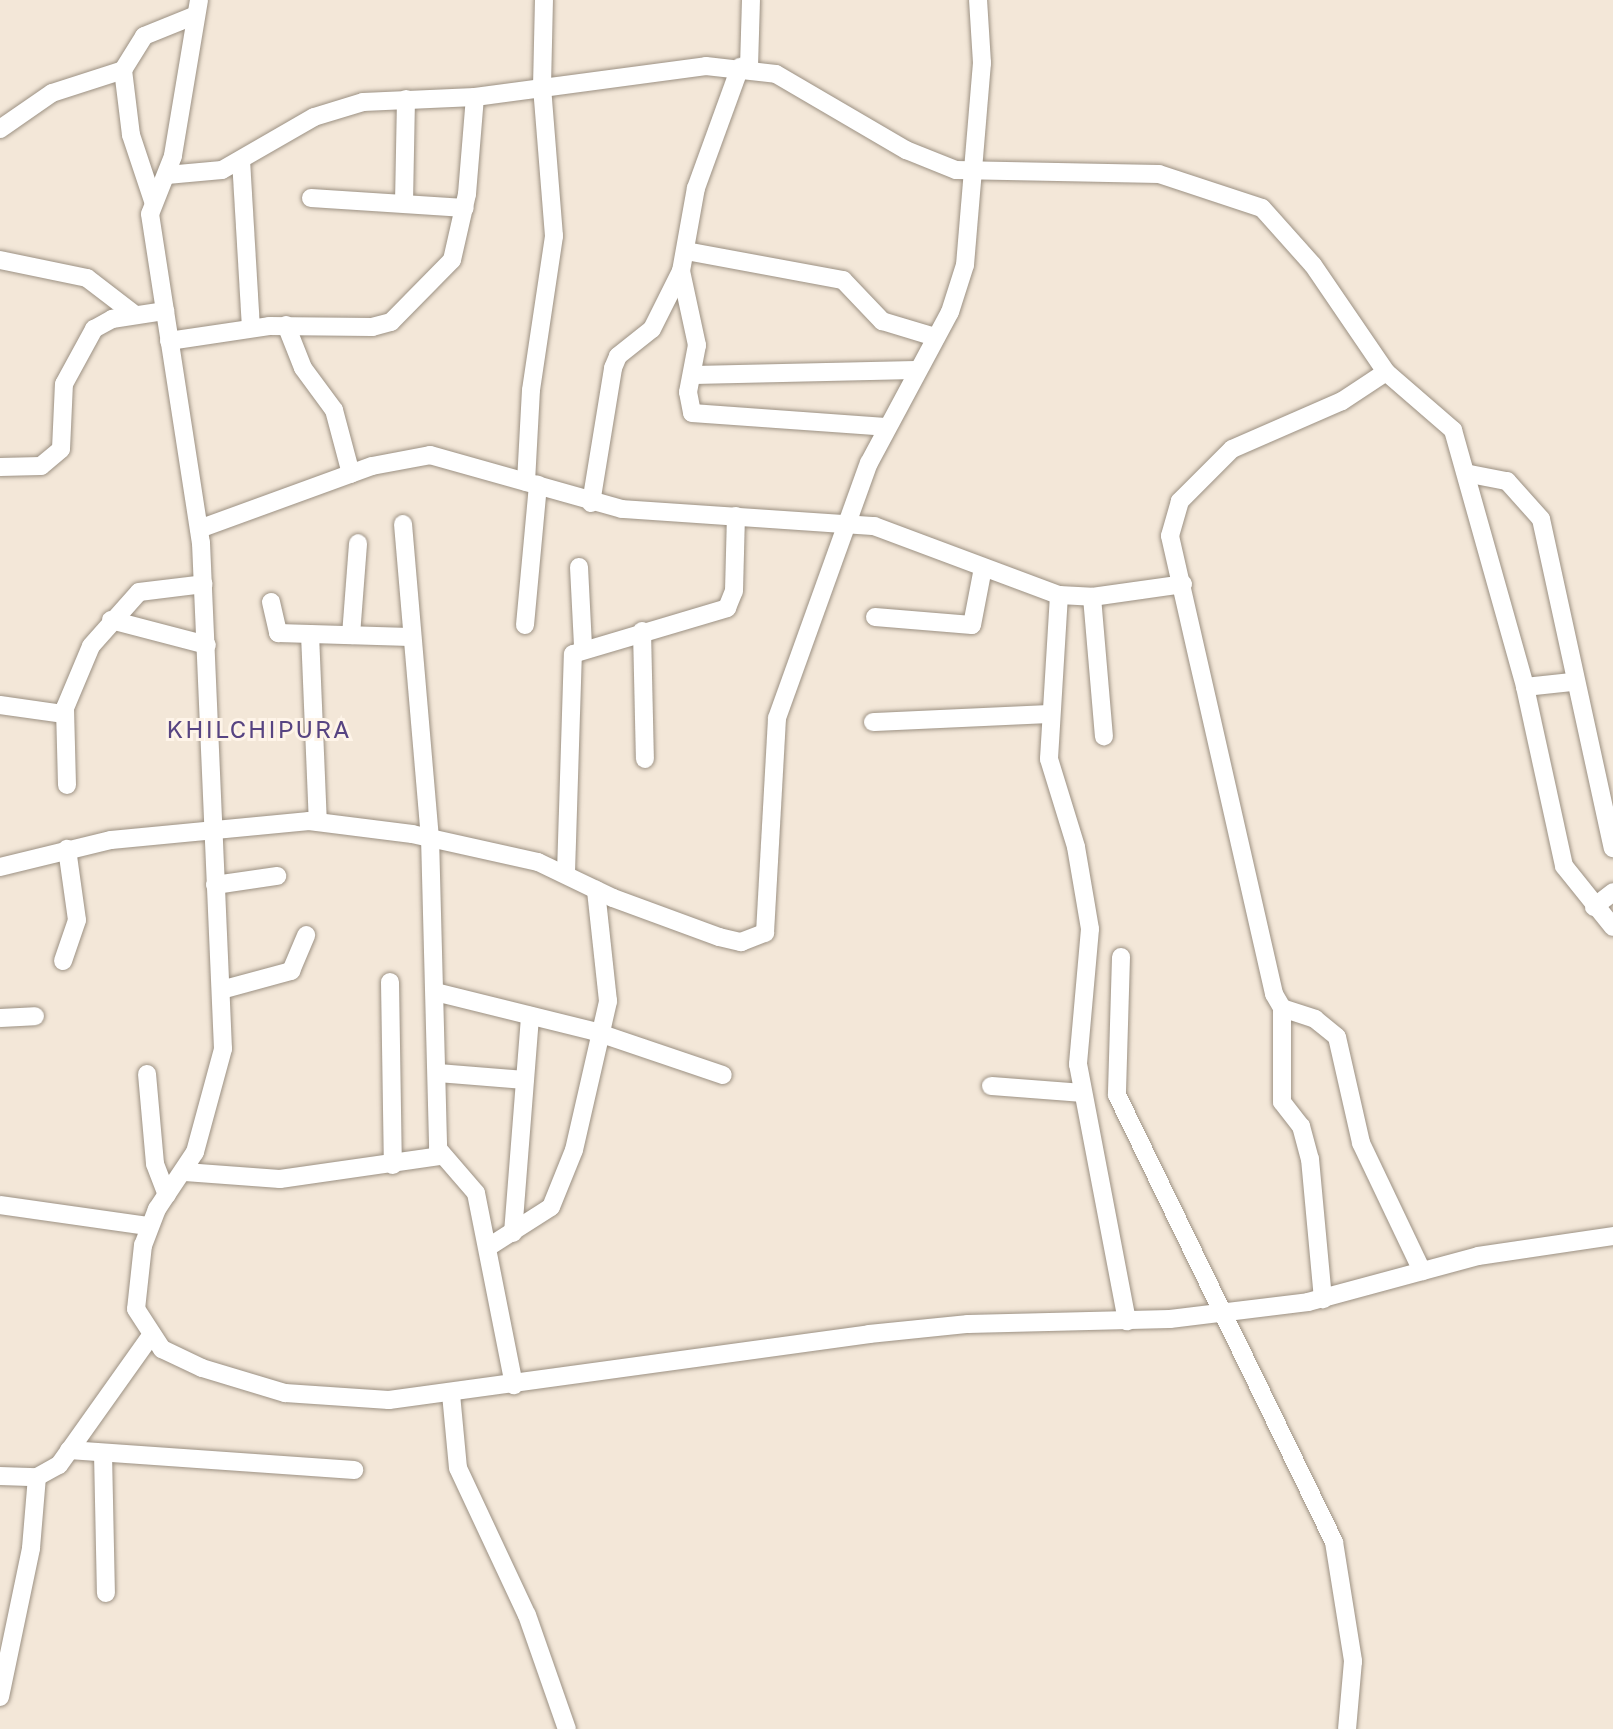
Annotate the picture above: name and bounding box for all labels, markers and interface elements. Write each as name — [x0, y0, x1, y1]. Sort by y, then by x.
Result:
district label: KHILCHIPURA — [168, 715, 350, 743]

